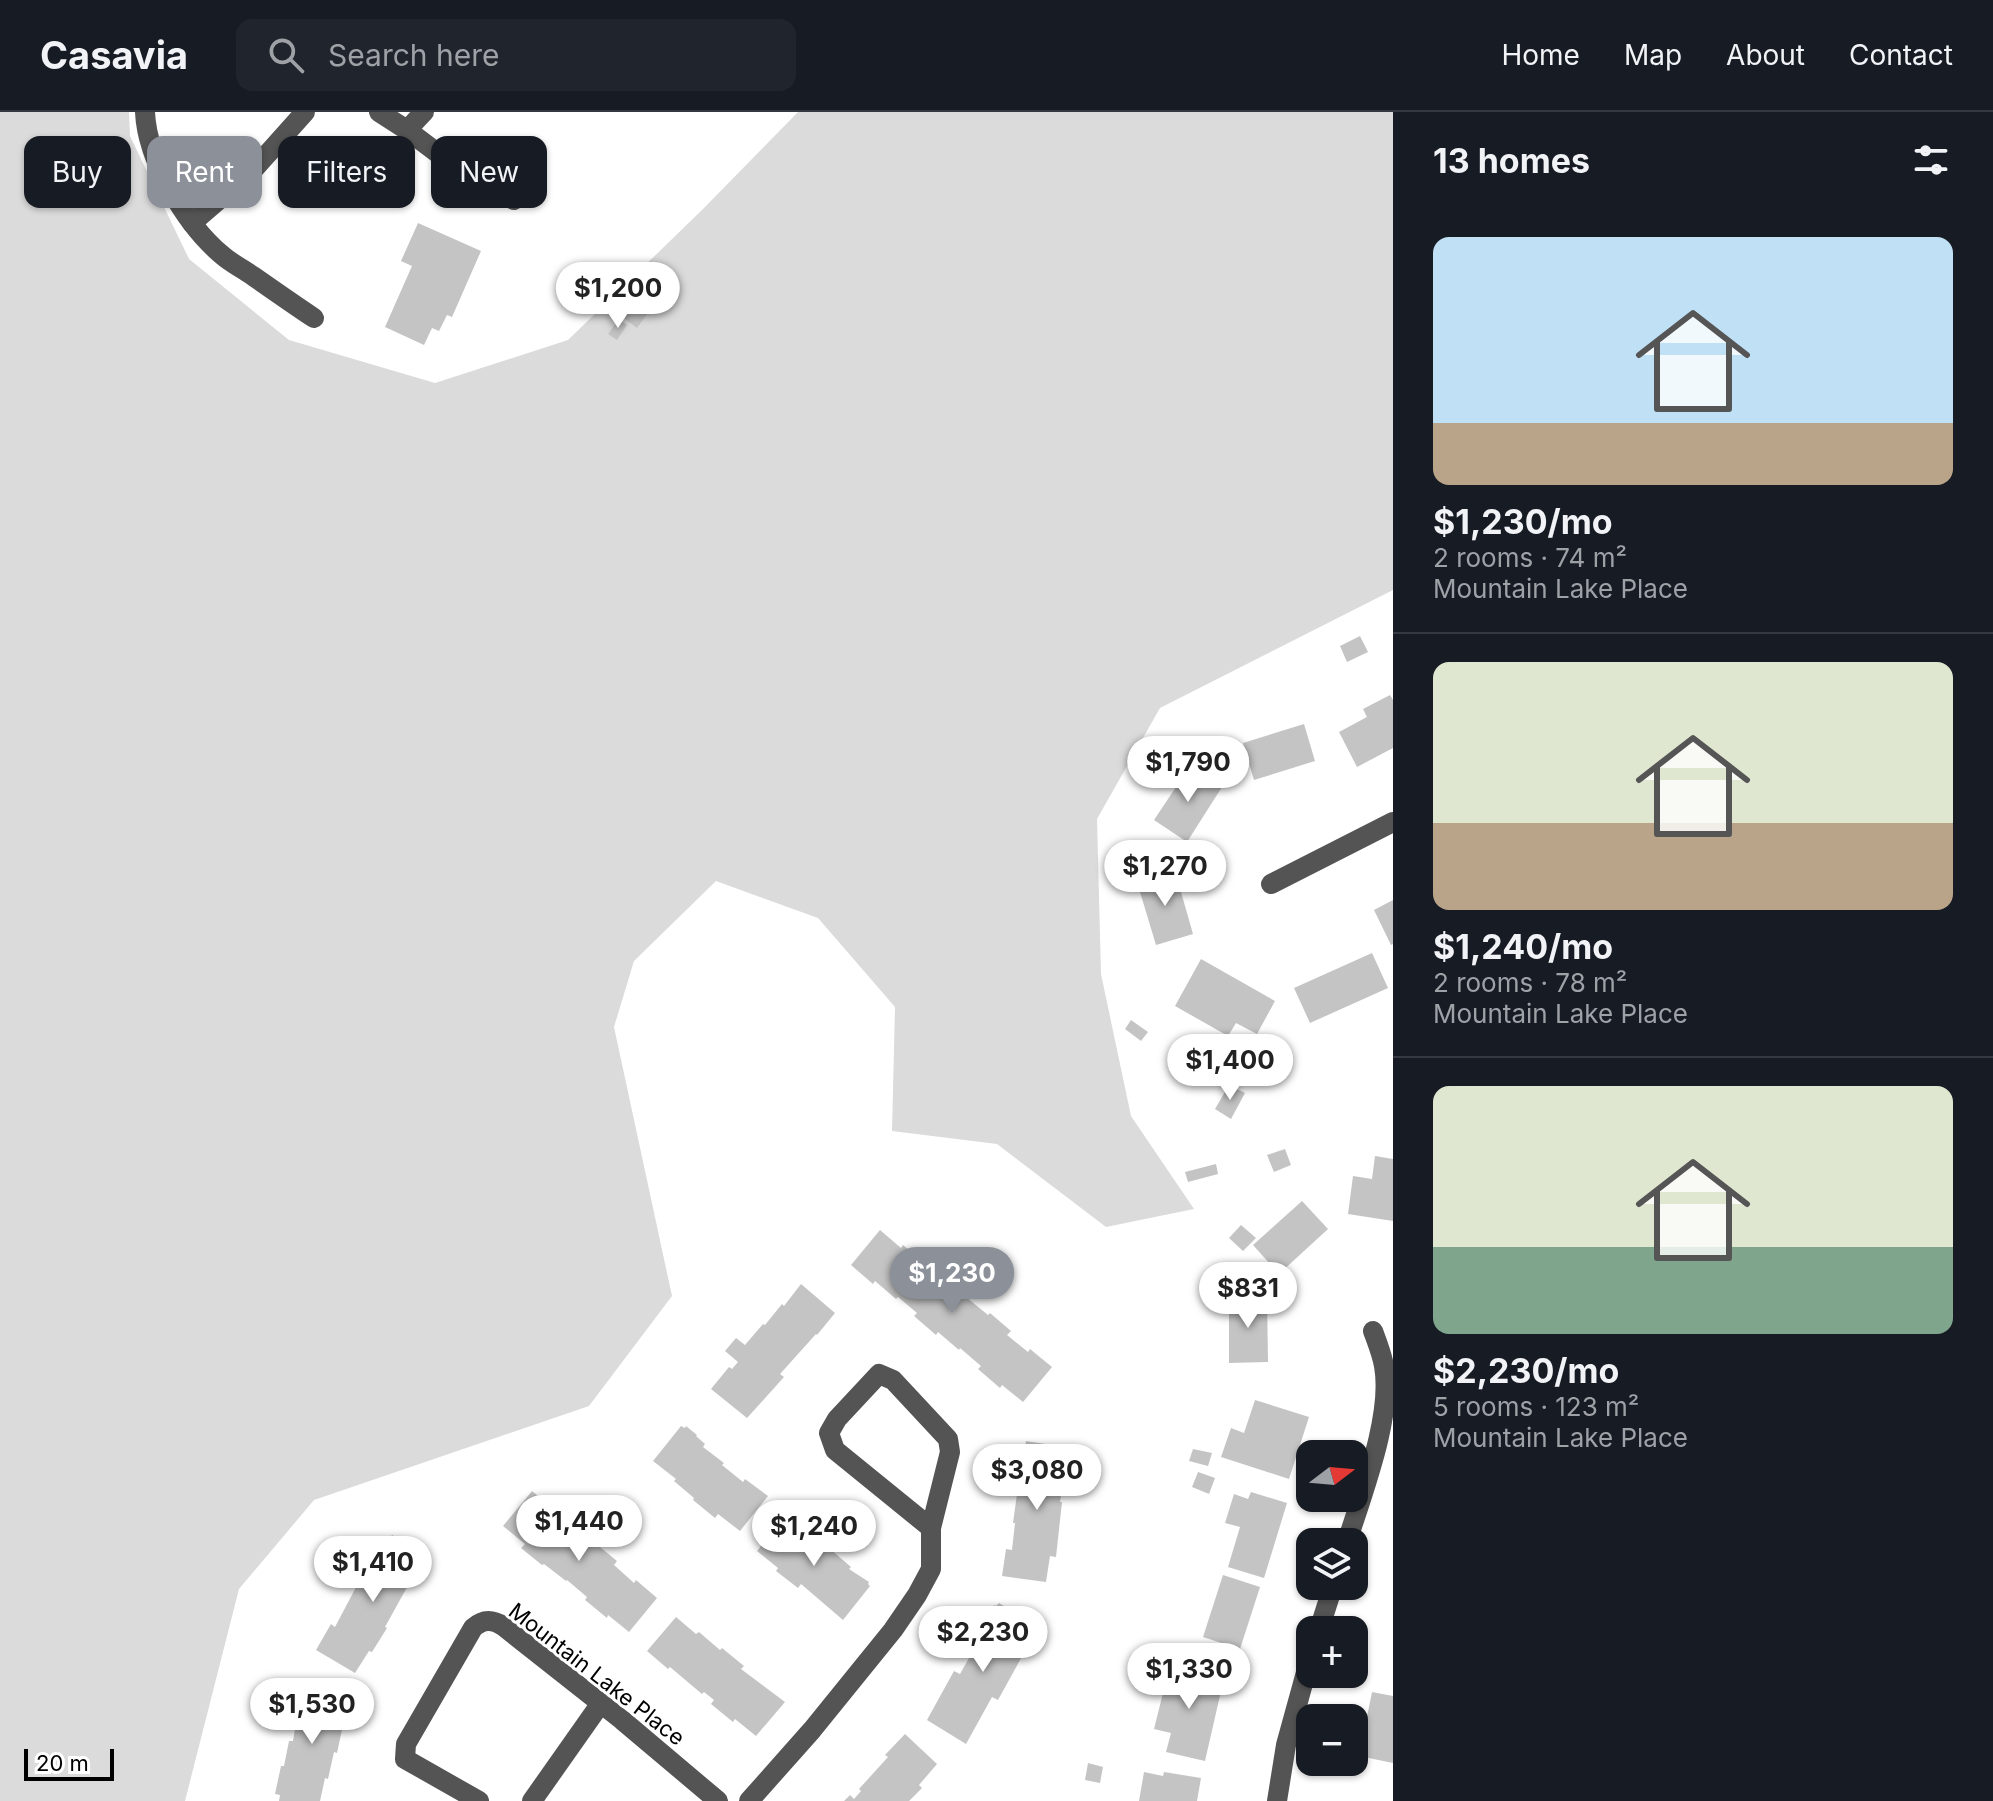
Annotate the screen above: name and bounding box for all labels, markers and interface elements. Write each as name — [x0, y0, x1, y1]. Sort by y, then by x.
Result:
search box — [236, 19, 796, 91]
text: Casavia — [40, 32, 188, 78]
icon: search — [264, 33, 308, 77]
text: Search here — [328, 37, 500, 73]
text: Home — [1501, 38, 1580, 72]
text: Map — [1624, 38, 1682, 72]
text: About — [1726, 38, 1805, 72]
text: Contact — [1849, 38, 1953, 72]
chip: Buy — [24, 136, 131, 208]
chip: Rent — [147, 136, 262, 208]
chip: Filters — [278, 136, 415, 208]
chip: New — [431, 136, 547, 208]
icon: filters — [1909, 138, 1953, 182]
text: 13 homes — [1433, 140, 1590, 181]
pin: $1,200 — [553, 262, 683, 330]
text: $1,200 — [574, 272, 662, 303]
icon: home — [1621, 289, 1765, 433]
text: $1,230/mo — [1433, 501, 1613, 542]
text: 2 rooms · 74 m² — [1433, 542, 1627, 573]
text: Mountain Lake Place — [1433, 573, 1688, 604]
icon: home — [1621, 714, 1765, 858]
pin: $1,790 — [1123, 736, 1253, 804]
text: $1,790 — [1145, 746, 1231, 777]
pin: $1,270 — [1100, 840, 1230, 908]
text: $1,270 — [1122, 850, 1208, 881]
text: $1,240/mo — [1433, 926, 1613, 967]
text: 2 rooms · 78 m² — [1433, 967, 1627, 998]
text: Mountain Lake Place — [1433, 998, 1688, 1029]
pin: $1,400 — [1165, 1034, 1295, 1102]
text: $1,400 — [1185, 1044, 1275, 1075]
icon: home — [1621, 1138, 1765, 1282]
pin: $1,230 — [887, 1247, 1017, 1315]
text: $1,230 — [908, 1257, 996, 1288]
pin: $831 — [1201, 1262, 1295, 1330]
text: $831 — [1217, 1272, 1279, 1303]
text: $2,230/mo — [1433, 1350, 1619, 1391]
text: 5 rooms · 123 m² — [1433, 1391, 1639, 1422]
text: Mountain Lake Place — [1433, 1422, 1688, 1453]
north arrow — [1296, 1440, 1368, 1512]
map controls — [1296, 1440, 1368, 1776]
pin: $3,080 — [972, 1444, 1102, 1512]
text: $3,080 — [990, 1454, 1084, 1485]
pin: $1,440 — [514, 1495, 644, 1563]
pin: $1,240 — [749, 1500, 879, 1568]
text: $1,440 — [534, 1505, 624, 1536]
text: $1,240 — [770, 1510, 858, 1541]
button: layers — [1296, 1528, 1368, 1600]
pin: $1,410 — [308, 1536, 438, 1604]
text: $1,410 — [332, 1546, 414, 1577]
street label: Mountain Lake Place — [504, 1597, 690, 1751]
pin: $2,230 — [918, 1606, 1048, 1674]
text: $2,230 — [937, 1616, 1029, 1647]
button: + — [1296, 1616, 1368, 1688]
pin: $1,330 — [1124, 1643, 1254, 1711]
text: $1,330 — [1145, 1653, 1233, 1684]
pin: $1,530 — [247, 1678, 377, 1746]
text: $1,530 — [268, 1688, 356, 1719]
button: − — [1296, 1704, 1368, 1776]
scale bar — [24, 1745, 114, 1781]
text: 20 m — [36, 1750, 89, 1776]

